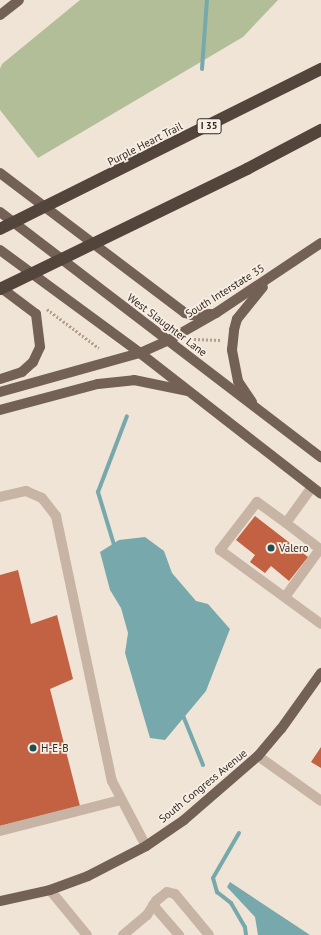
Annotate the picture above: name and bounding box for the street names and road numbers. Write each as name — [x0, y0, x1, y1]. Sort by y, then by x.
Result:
road number: I 35 — [196, 118, 222, 134]
street label: Purple Heart Trail — [105, 119, 185, 169]
street label: South Interstate 35 — [183, 261, 267, 321]
street label: West Slaughter Lane — [125, 291, 209, 359]
street label: South Congress Avenue — [156, 746, 250, 826]

